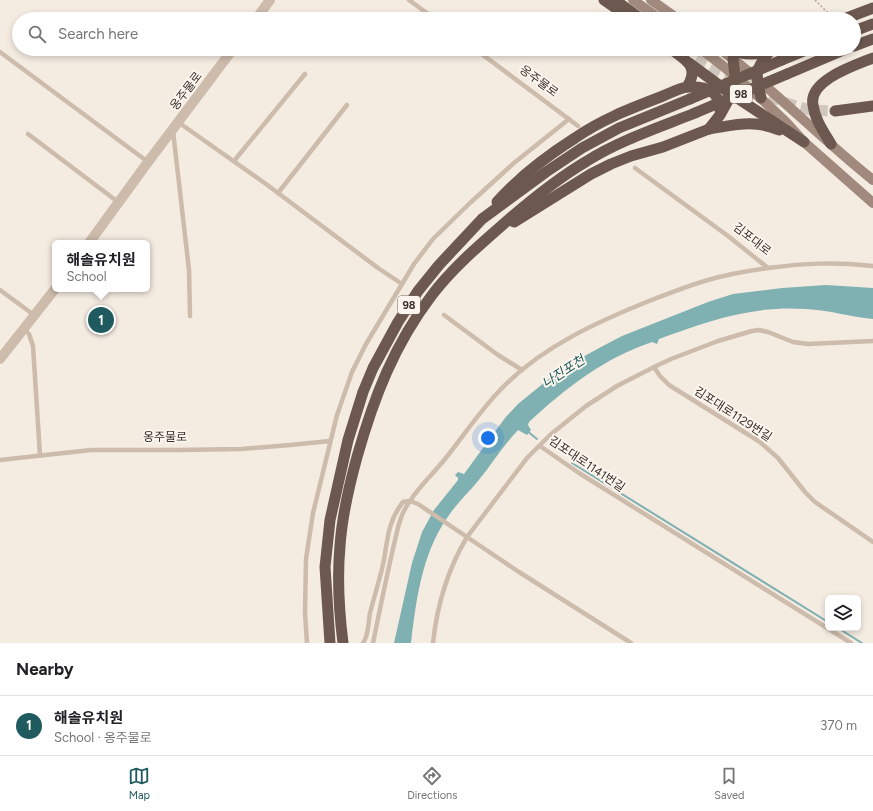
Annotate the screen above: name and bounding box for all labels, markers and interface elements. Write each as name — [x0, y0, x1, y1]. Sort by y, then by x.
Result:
search box — [12, 12, 861, 56]
icon: search — [26, 23, 48, 45]
text: Search here — [58, 25, 138, 43]
street label: 옹주물로 — [517, 62, 561, 100]
street label: 옹주물로 — [167, 69, 205, 113]
road number: 98 — [730, 85, 752, 103]
street label: 김포대로 — [730, 220, 774, 258]
popup — [52, 240, 150, 292]
text: 해솔유치원 — [66, 251, 136, 269]
text: School — [66, 269, 107, 284]
road number: 98 — [398, 296, 420, 314]
pin: 1 — [88, 305, 114, 335]
water label: 나진포천 — [539, 352, 588, 391]
street label: 김포대로1129번길 — [692, 384, 774, 444]
your location — [478, 428, 498, 448]
street label: 옹주물로 — [143, 430, 187, 444]
street label: 김포대로1141번길 — [546, 433, 628, 495]
map controls — [825, 595, 861, 631]
button: layers — [825, 595, 861, 631]
text: Nearby — [16, 659, 74, 679]
text: 해솔유치원 — [54, 709, 123, 727]
text: 1 — [26, 718, 32, 733]
text: 370 m — [820, 718, 857, 733]
text: School · 옹주물로 — [54, 730, 152, 745]
tab: Map — [128, 765, 150, 802]
tab: Directions — [407, 765, 457, 802]
tab: Saved — [714, 765, 745, 802]

